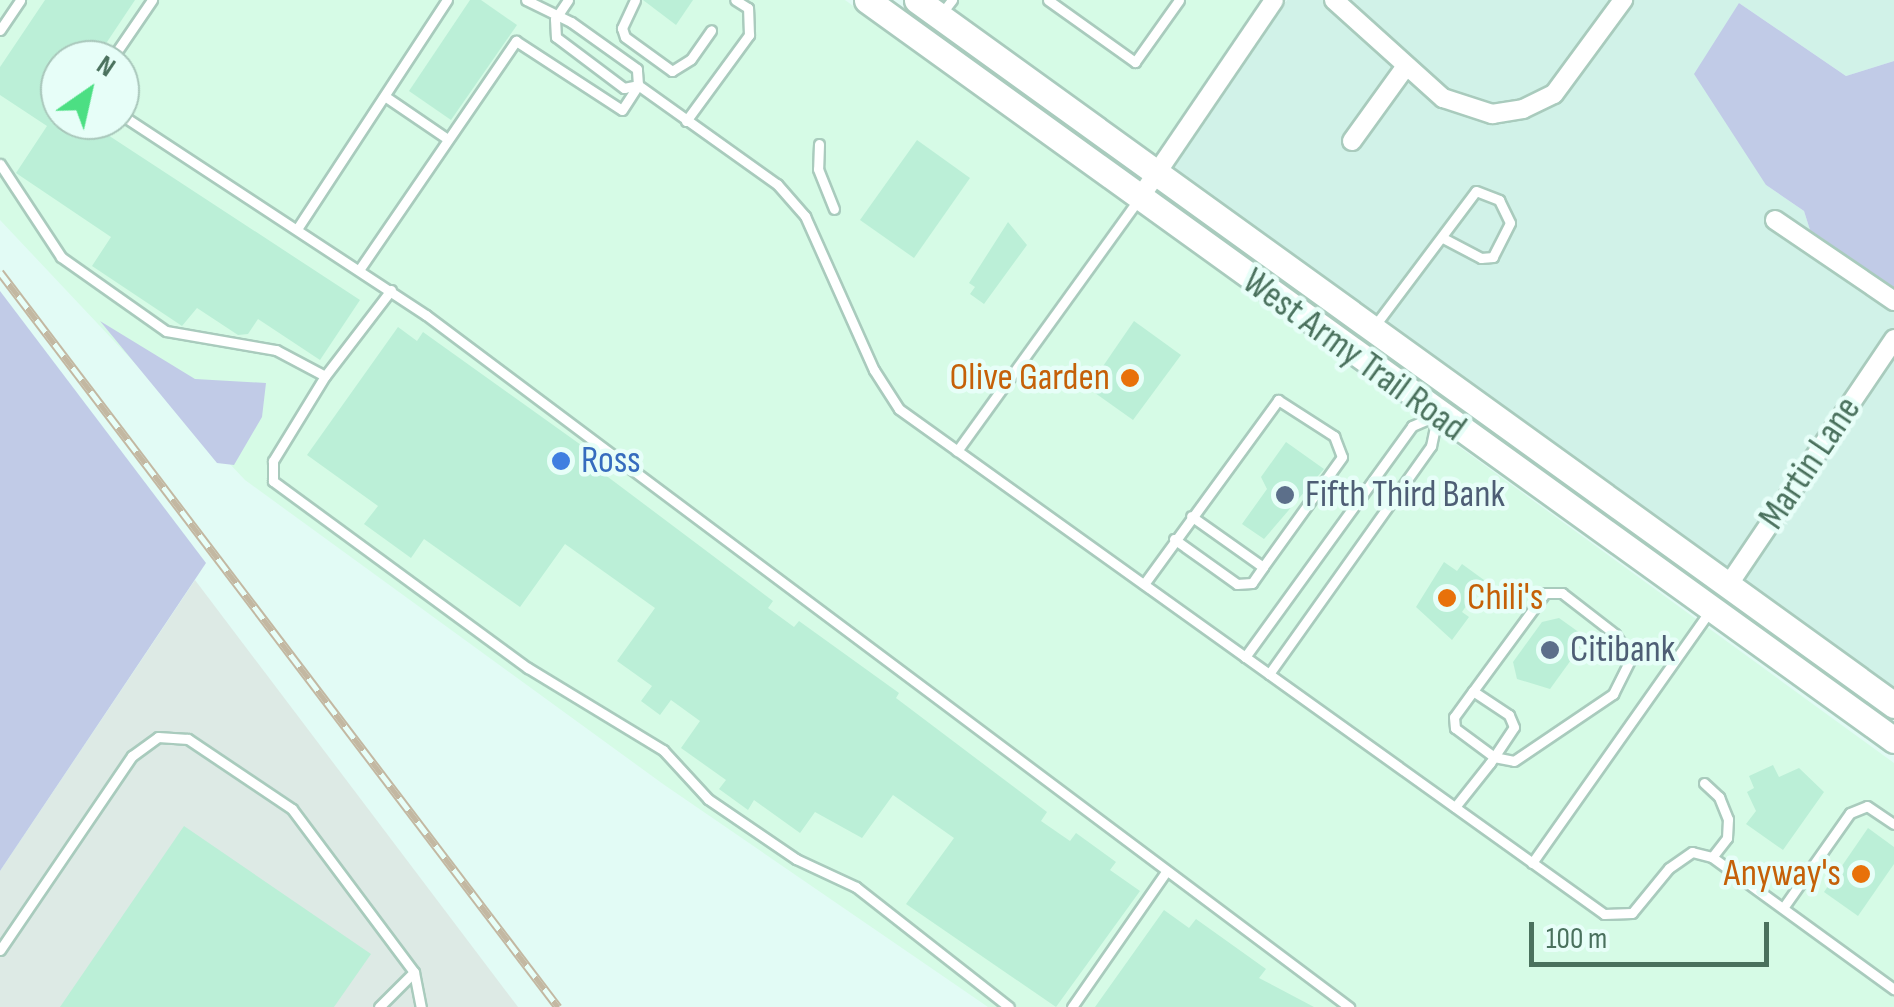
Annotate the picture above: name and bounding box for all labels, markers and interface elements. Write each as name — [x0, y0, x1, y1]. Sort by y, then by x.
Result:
north arrow — [40, 40, 140, 140]
text: N — [91, 49, 121, 84]
street label: West Army Trail Road — [1234, 259, 1474, 451]
place label: Olive Garden — [950, 355, 1110, 401]
marker: Olive Garden — [1119, 367, 1141, 389]
street label: Martin Lane — [1749, 388, 1871, 538]
place label: Ross — [581, 438, 641, 484]
marker: Ross — [550, 450, 572, 472]
place label: Fifth Third Bank — [1305, 472, 1505, 518]
marker: Fifth Third Bank — [1274, 484, 1296, 506]
place label: Chili's — [1467, 575, 1543, 621]
marker: Chili's — [1436, 587, 1458, 609]
place label: Citibank — [1570, 627, 1675, 673]
marker: Citibank — [1539, 639, 1561, 661]
place label: Anyway's — [1724, 851, 1841, 897]
marker: Anyway's — [1850, 863, 1872, 885]
scale bar — [1534, 902, 1774, 964]
text: 100 m — [1546, 921, 1607, 957]

